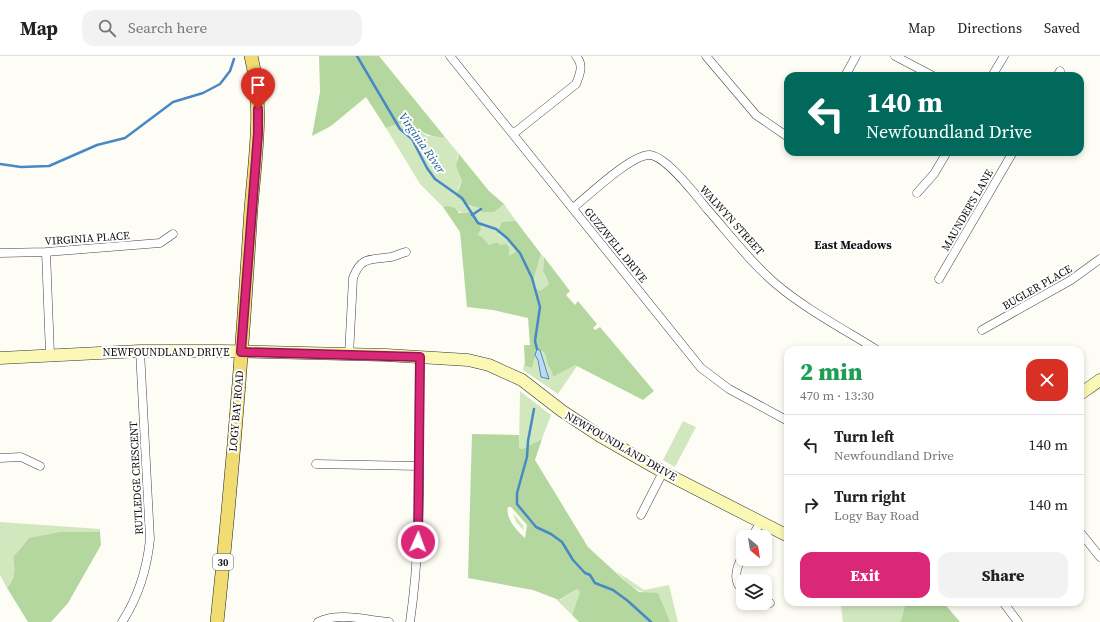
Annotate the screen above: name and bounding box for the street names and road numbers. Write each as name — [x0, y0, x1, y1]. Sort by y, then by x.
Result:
street label: MAUNDER'S LANE — [938, 167, 997, 254]
street label: WALWYN STREET — [696, 182, 767, 259]
street label: GUZZWELL DRIVE — [581, 205, 651, 286]
street label: VIRGINIA PLACE — [44, 228, 130, 249]
street label: BUGLER PLACE — [1000, 261, 1075, 313]
street label: NEWFOUNDLAND DRIVE — [102, 345, 230, 360]
street label: LOGY BAY ROAD — [225, 369, 248, 452]
street label: NEWFOUNDLAND DRIVE — [562, 408, 680, 485]
street label: RUTLEDGE CRESCENT — [126, 421, 147, 535]
road number: 30 — [213, 554, 233, 570]

